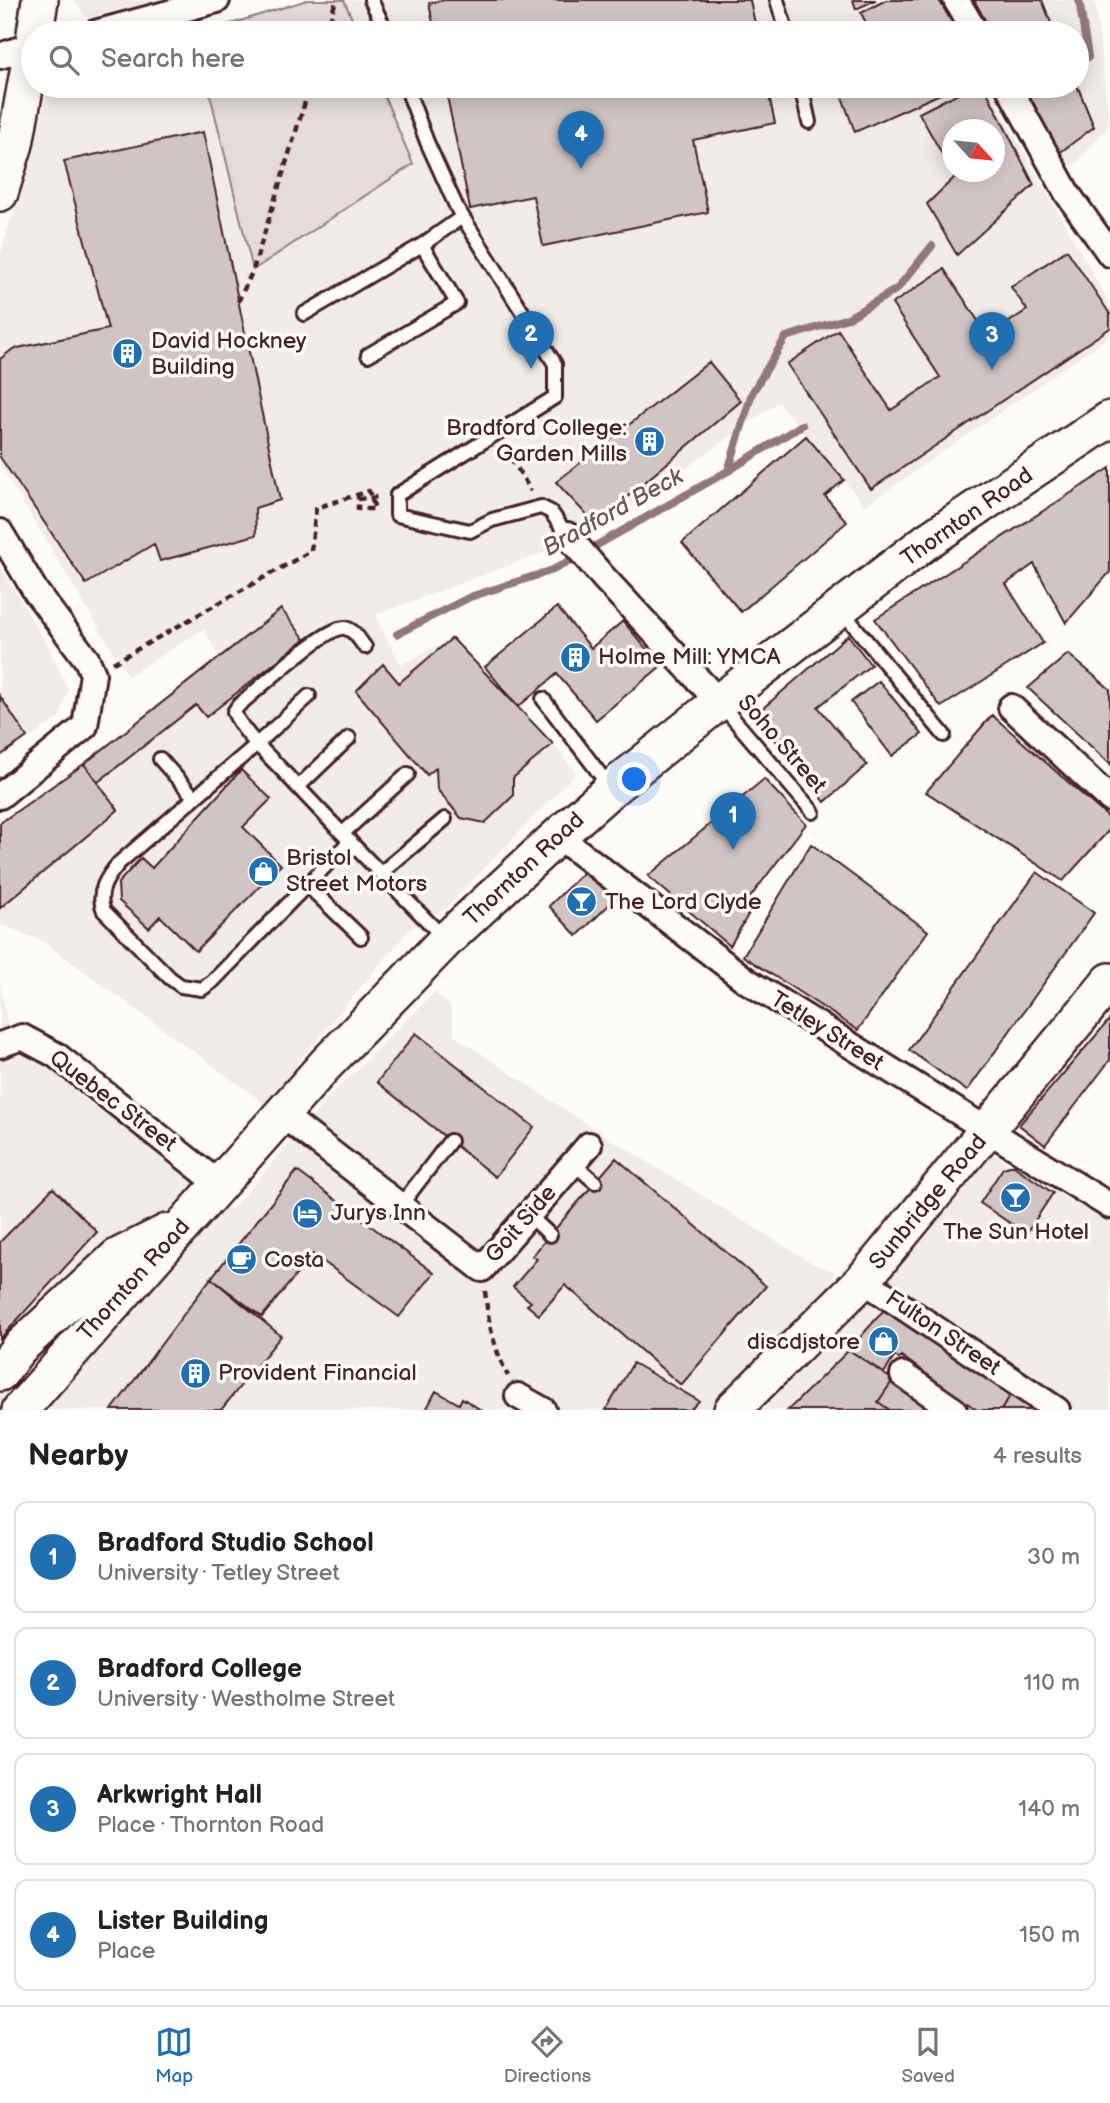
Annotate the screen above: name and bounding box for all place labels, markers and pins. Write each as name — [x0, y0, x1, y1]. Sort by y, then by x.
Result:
pin: 4 — [558, 111, 604, 169]
pin: 2 — [508, 311, 554, 369]
pin: 3 — [969, 312, 1015, 370]
place label: David Hockney Building — [151, 327, 307, 381]
building icon: David Hockney Building — [111, 337, 145, 371]
place label: Bradford College: Garden Mills — [446, 414, 627, 468]
building icon: Bradford College: Garden Mills — [633, 424, 667, 458]
building icon: Holme Mill: YMCA — [558, 640, 592, 674]
place label: Holme Mill: YMCA — [598, 643, 781, 671]
pin: 1 — [710, 792, 756, 850]
place label: Bristol Street Motors — [286, 844, 427, 898]
shop icon: Bristol Street Motors — [246, 854, 280, 888]
bar icon: The Lord Clyde — [565, 885, 599, 919]
place label: The Lord Clyde — [605, 888, 762, 916]
bar icon: The Sun Hotel — [999, 1181, 1033, 1215]
hotel icon: Jurys Inn — [291, 1196, 325, 1230]
place label: Jurys Inn — [331, 1199, 426, 1227]
place label: The Sun Hotel — [943, 1218, 1089, 1246]
cafe icon: Costa — [224, 1243, 258, 1277]
place label: Costa — [264, 1246, 324, 1274]
shop icon: discdjstore — [866, 1325, 900, 1359]
place label: discdjstore — [747, 1328, 860, 1356]
building icon: Provident Financial — [178, 1356, 212, 1390]
place label: Provident Financial — [218, 1359, 417, 1387]

